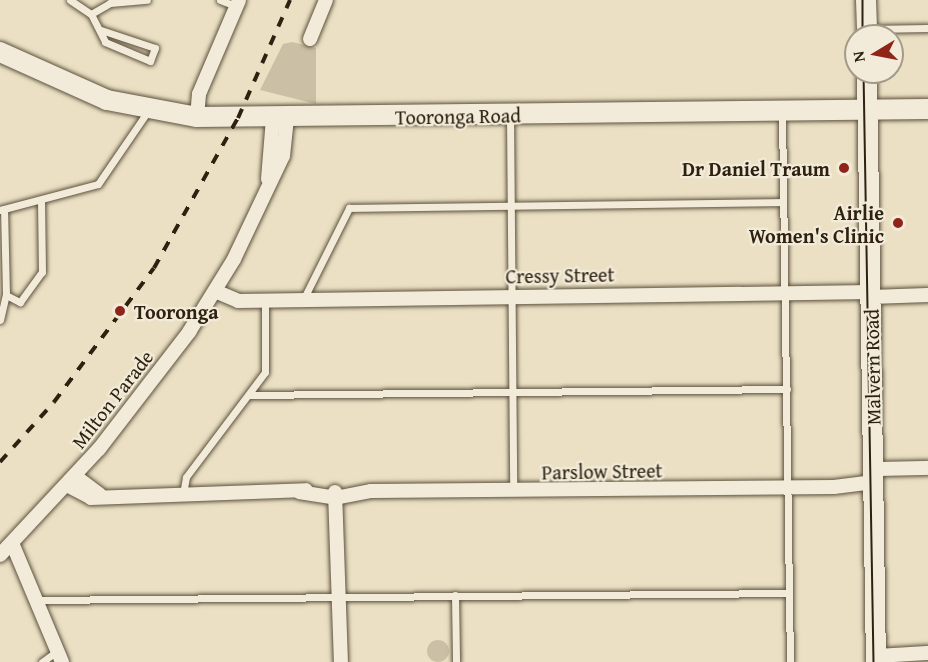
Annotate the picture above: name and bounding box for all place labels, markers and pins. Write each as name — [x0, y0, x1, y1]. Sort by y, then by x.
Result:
place label: Dr Daniel Traum — [682, 156, 830, 180]
marker: Dr Daniel Traum — [835, 159, 853, 177]
place label: Airlie Women's Clinic — [749, 200, 884, 247]
marker: Airlie Women's Clinic — [889, 214, 907, 232]
place label: Tooronga — [134, 299, 218, 323]
marker: Tooronga — [111, 302, 129, 320]

